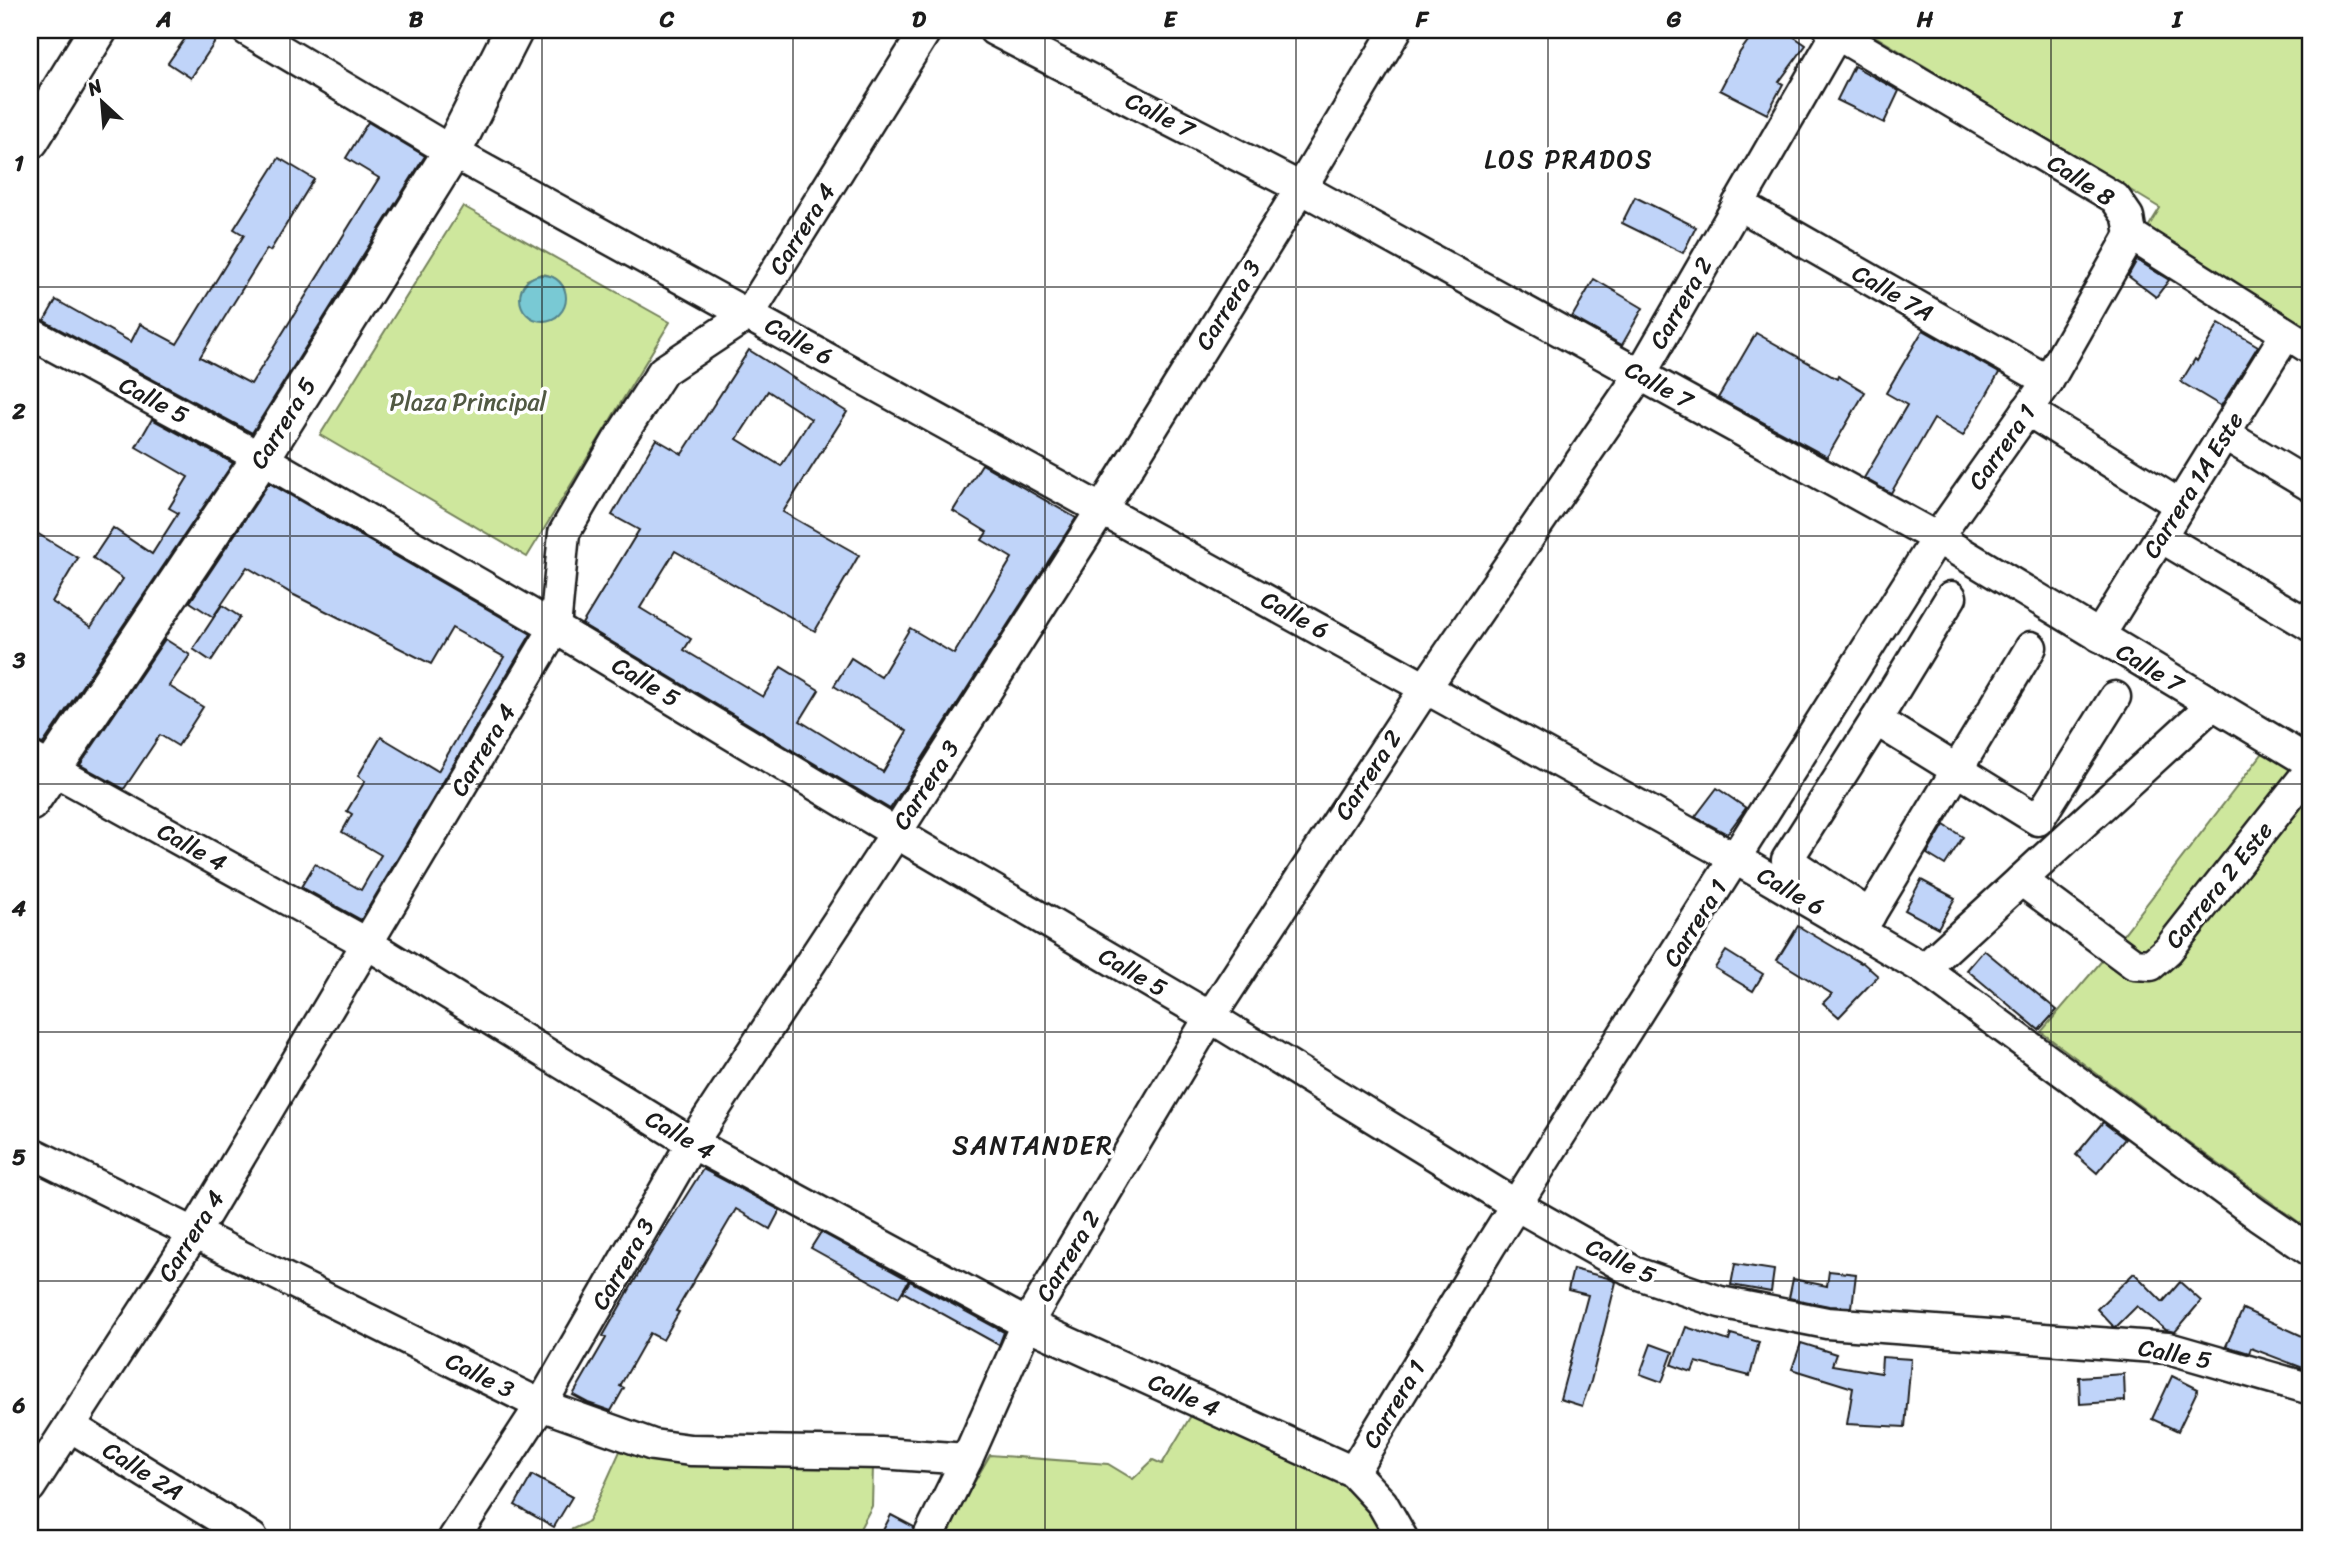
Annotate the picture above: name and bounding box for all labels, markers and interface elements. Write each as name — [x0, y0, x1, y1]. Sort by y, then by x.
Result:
text: A — [155, 0, 172, 40]
text: B — [409, 0, 424, 40]
text: C — [659, 0, 675, 40]
text: D — [912, 0, 927, 40]
text: E — [1164, 0, 1179, 40]
text: F — [1415, 0, 1430, 40]
text: G — [1666, 0, 1682, 40]
text: H — [1916, 0, 1934, 40]
text: I — [2171, 0, 2183, 40]
north arrow — [66, 66, 136, 136]
text: N — [81, 69, 109, 105]
street label: Calle 7 — [1118, 80, 1203, 151]
district label: LOS PRADOS — [1484, 136, 1654, 182]
street label: Calle 8 — [2039, 142, 2123, 218]
text: 1 — [14, 143, 24, 184]
street label: Carrera 4 — [757, 175, 847, 283]
street label: Carrera 2 — [1638, 249, 1725, 357]
street label: Carrera 3 — [1184, 251, 1272, 359]
street label: Calle 7A — [1844, 253, 1942, 333]
street label: Calle 6 — [757, 305, 841, 377]
street label: Calle 7 — [1617, 349, 1702, 422]
street label: Calle 5 — [111, 364, 197, 436]
street label: Carrera 5 — [238, 369, 328, 477]
park label: Plaza Principal — [390, 381, 548, 423]
text: 2 — [11, 391, 26, 432]
street label: Carrera 1 — [1957, 395, 2047, 499]
street label: Carrera 1A Este — [2131, 403, 2255, 567]
street label: Calle 6 — [1253, 579, 1337, 651]
street label: Calle 7 — [2108, 631, 2193, 705]
text: 3 — [12, 640, 26, 681]
street label: Calle 5 — [603, 645, 689, 719]
street label: Carrera 4 — [439, 695, 527, 805]
street label: Carrera 2 — [1323, 721, 1413, 829]
street label: Carrera 3 — [881, 731, 971, 839]
street label: Calle 4 — [149, 811, 235, 883]
street label: Carrera 2 Este — [2154, 812, 2284, 958]
street label: Calle 6 — [1749, 855, 1833, 927]
street label: Carrera 1 — [1651, 871, 1739, 975]
text: 4 — [11, 888, 27, 929]
street label: Calle 5 — [1090, 935, 1176, 1009]
street label: Calle 4 — [637, 1098, 723, 1172]
district label: SANTANDER — [952, 1122, 1114, 1168]
text: 5 — [12, 1137, 26, 1178]
street label: Carrera 4 — [146, 1182, 236, 1290]
street label: Carrera 2 — [1024, 1202, 1112, 1310]
street label: Carrera 3 — [580, 1210, 666, 1318]
street label: Calle 5 — [1579, 1226, 1663, 1296]
street label: Calle 5 — [2135, 1326, 2215, 1382]
street label: Calle 3 — [438, 1340, 522, 1410]
street label: Carrera 1 — [1351, 1351, 1437, 1457]
street label: Calle 4 — [1142, 1361, 1226, 1429]
text: 6 — [11, 1385, 26, 1426]
street label: Calle 2A — [94, 1430, 192, 1512]

